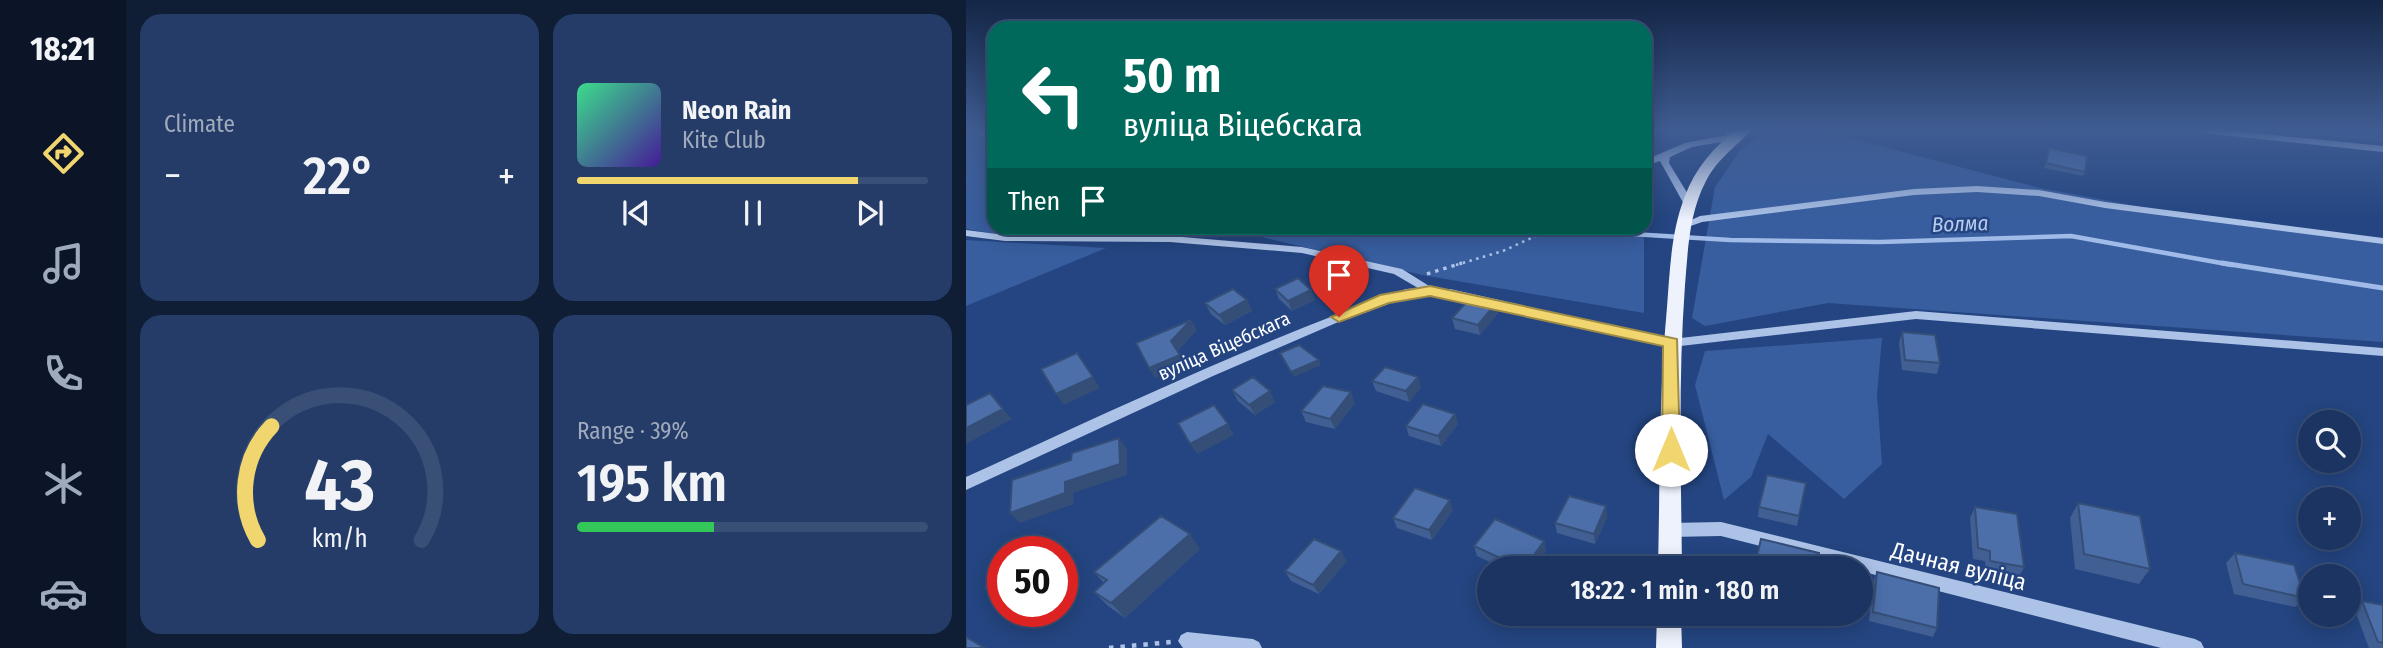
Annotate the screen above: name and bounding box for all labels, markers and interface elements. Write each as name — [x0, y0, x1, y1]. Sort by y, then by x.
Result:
text: 18:21 — [30, 30, 96, 68]
text: 50 m — [1123, 46, 1221, 105]
icon: left — [1008, 49, 1099, 140]
text: Neon Rain — [682, 95, 791, 126]
text: вуліца Віцебскага — [1123, 106, 1363, 144]
text: Climate — [164, 110, 235, 138]
text: Kite Club — [682, 126, 766, 154]
icon: directions — [39, 129, 88, 178]
text: 22° — [303, 145, 375, 208]
text: − — [164, 153, 181, 199]
text: + — [498, 153, 515, 199]
icon: arrive — [1074, 182, 1112, 220]
text: Then — [1008, 186, 1060, 217]
icon: previous — [617, 194, 655, 232]
icon: pause — [734, 194, 772, 232]
icon: next — [851, 194, 889, 232]
water label: Волма — [1931, 210, 1989, 238]
icon: music — [39, 239, 88, 288]
pin — [1309, 245, 1369, 317]
icon: arrive — [1320, 256, 1358, 294]
street label: вуліца Віцебскага — [1154, 307, 1294, 385]
icon: phone — [39, 349, 88, 398]
map controls — [2298, 410, 2361, 627]
button: search — [2298, 410, 2361, 473]
position arrow — [1634, 413, 1708, 487]
text: Range · 39% — [577, 417, 689, 445]
text: 43 — [304, 443, 375, 530]
text: 195 km — [577, 452, 727, 515]
icon: climate — [39, 459, 88, 508]
button: + — [2298, 487, 2361, 550]
text: km/h — [312, 524, 367, 554]
street label: Дачная вуліца — [1888, 535, 2029, 596]
speed limit sign: 50 — [987, 536, 1078, 627]
button: − — [2298, 564, 2361, 627]
icon: car — [39, 569, 88, 618]
text: 18:22 · 1 min · 180 m — [1571, 575, 1779, 606]

